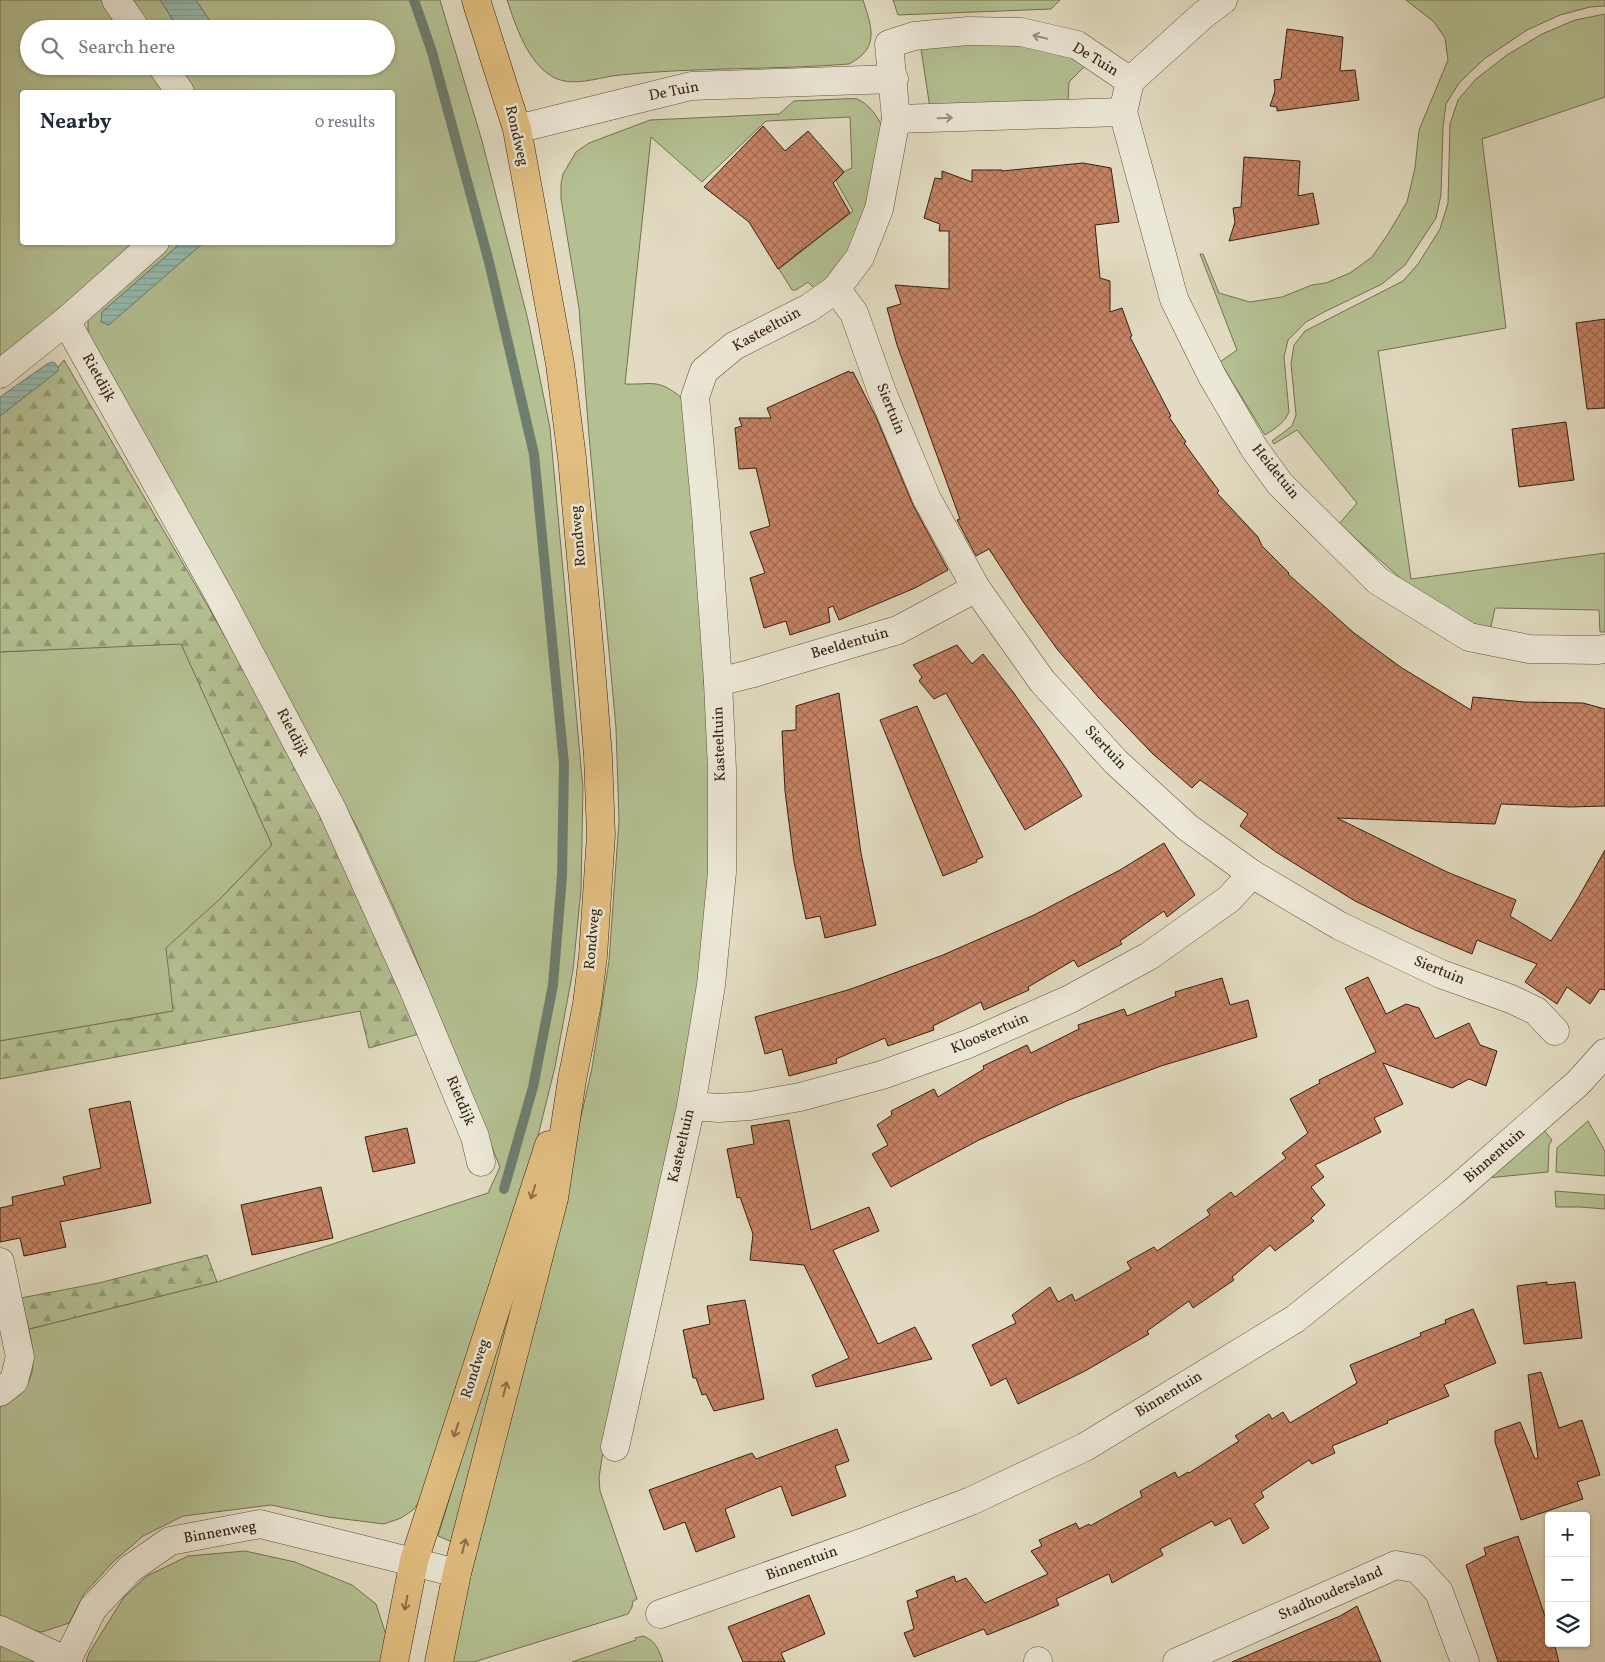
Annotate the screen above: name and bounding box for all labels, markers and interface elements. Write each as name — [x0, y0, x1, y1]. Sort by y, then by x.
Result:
search box — [20, 20, 395, 75]
one-way arrow — [1033, 32, 1049, 41]
icon: search — [38, 34, 66, 62]
text: Search here — [78, 35, 175, 61]
street label: De Tuin — [1068, 38, 1122, 82]
street label: De Tuin — [647, 77, 701, 107]
street label: Rondweg — [499, 104, 533, 169]
text: Nearby — [40, 108, 111, 137]
text: 0 results — [315, 112, 375, 134]
one-way arrow — [936, 113, 953, 123]
street label: Kasteeltuin — [729, 303, 805, 357]
street label: Rietdijk — [76, 350, 120, 406]
street label: Siertuin — [870, 380, 910, 438]
street label: Heidetuin — [1246, 440, 1304, 504]
street label: Rondweg — [566, 504, 592, 568]
street label: Beeldentuin — [809, 623, 891, 665]
street label: Rietdijk — [270, 705, 314, 761]
street label: Kasteeltuin — [708, 706, 732, 782]
street label: Siertuin — [1079, 721, 1131, 775]
street label: Rondweg — [580, 907, 606, 971]
street label: Siertuin — [1410, 951, 1468, 991]
street label: Kloostertuin — [948, 1008, 1032, 1060]
street label: Rietdijk — [440, 1073, 480, 1129]
street label: Kasteeltuin — [663, 1107, 701, 1185]
street label: Binnentuin — [1460, 1123, 1530, 1189]
one-way arrow — [528, 1184, 537, 1199]
street label: Rondweg — [456, 1336, 496, 1402]
street label: Binnentuin — [1131, 1367, 1207, 1423]
one-way arrow — [501, 1381, 510, 1397]
one-way arrow — [451, 1422, 460, 1437]
map controls — [1545, 1512, 1590, 1647]
button: + — [1545, 1512, 1590, 1557]
street label: Binnenweg — [182, 1516, 258, 1550]
one-way arrow — [460, 1538, 469, 1554]
street label: Binnentuin — [763, 1541, 841, 1587]
button: − — [1545, 1557, 1590, 1602]
street label: Stadhoudersland — [1275, 1562, 1387, 1626]
one-way arrow — [401, 1594, 410, 1610]
button: layers — [1545, 1602, 1590, 1647]

